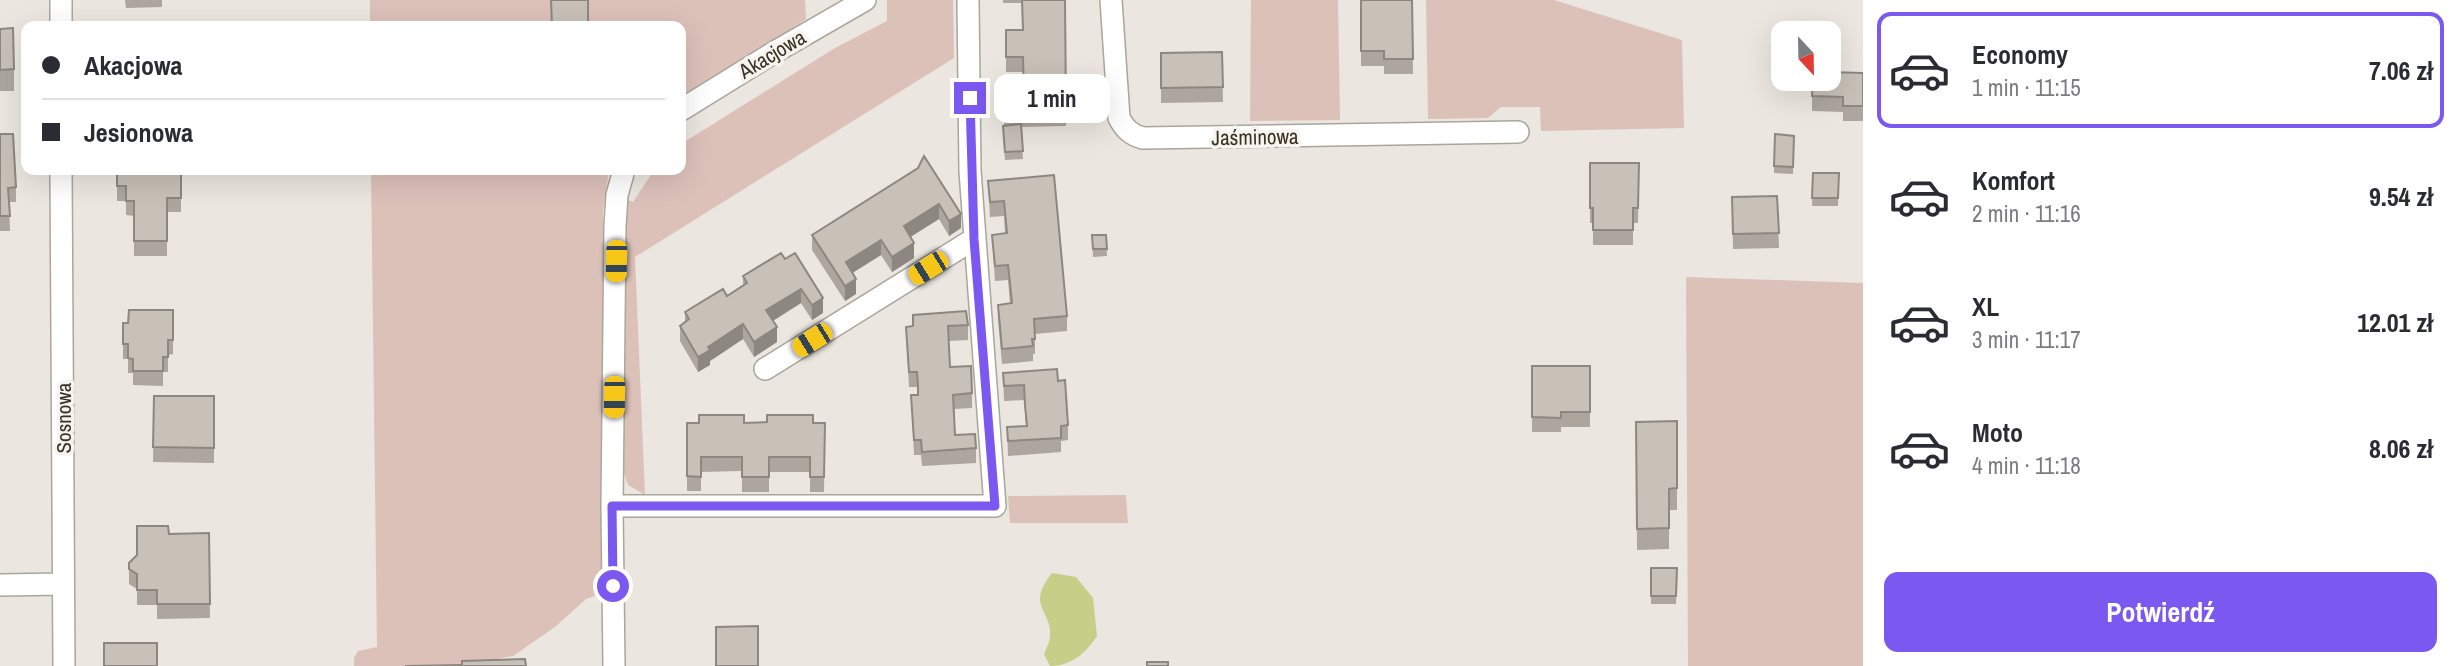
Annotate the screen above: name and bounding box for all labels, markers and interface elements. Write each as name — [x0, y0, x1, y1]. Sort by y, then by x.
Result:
north arrow — [1771, 21, 1841, 91]
map controls — [1771, 21, 1841, 91]
street label: Akacjowa — [732, 22, 811, 86]
text: Economy — [1972, 37, 2068, 72]
icon: car — [1888, 39, 1951, 102]
text: Akacjowa — [84, 48, 182, 83]
text: 7.06 zł — [2369, 53, 2433, 88]
text: 1 min · 11:15 — [1972, 72, 2081, 103]
callout: 1 min — [995, 74, 1110, 122]
route end — [954, 82, 986, 114]
text: 1 min — [1027, 83, 1077, 114]
text: Jesionowa — [84, 115, 193, 150]
street label: Jaśminowa — [1211, 122, 1299, 152]
text: Komfort — [1972, 163, 2055, 198]
icon: car — [1888, 165, 1951, 228]
text: 9.54 zł — [2369, 179, 2433, 214]
text: 2 min · 11:16 — [1972, 198, 2081, 229]
car — [606, 240, 627, 282]
car — [905, 248, 952, 288]
text: XL — [1972, 289, 1999, 324]
icon: car — [1888, 291, 1951, 354]
text: 12.01 zł — [2357, 305, 2433, 340]
car — [789, 320, 836, 360]
text: 3 min · 11:17 — [1972, 324, 2081, 355]
car — [604, 376, 625, 418]
street label: Sosnowa — [49, 382, 78, 453]
text: Moto — [1972, 415, 2023, 450]
icon: car — [1888, 417, 1951, 480]
text: 8.06 zł — [2369, 431, 2433, 466]
text: 4 min · 11:18 — [1972, 450, 2081, 481]
route start — [597, 570, 629, 602]
button: Potwierdź — [1884, 572, 2437, 652]

